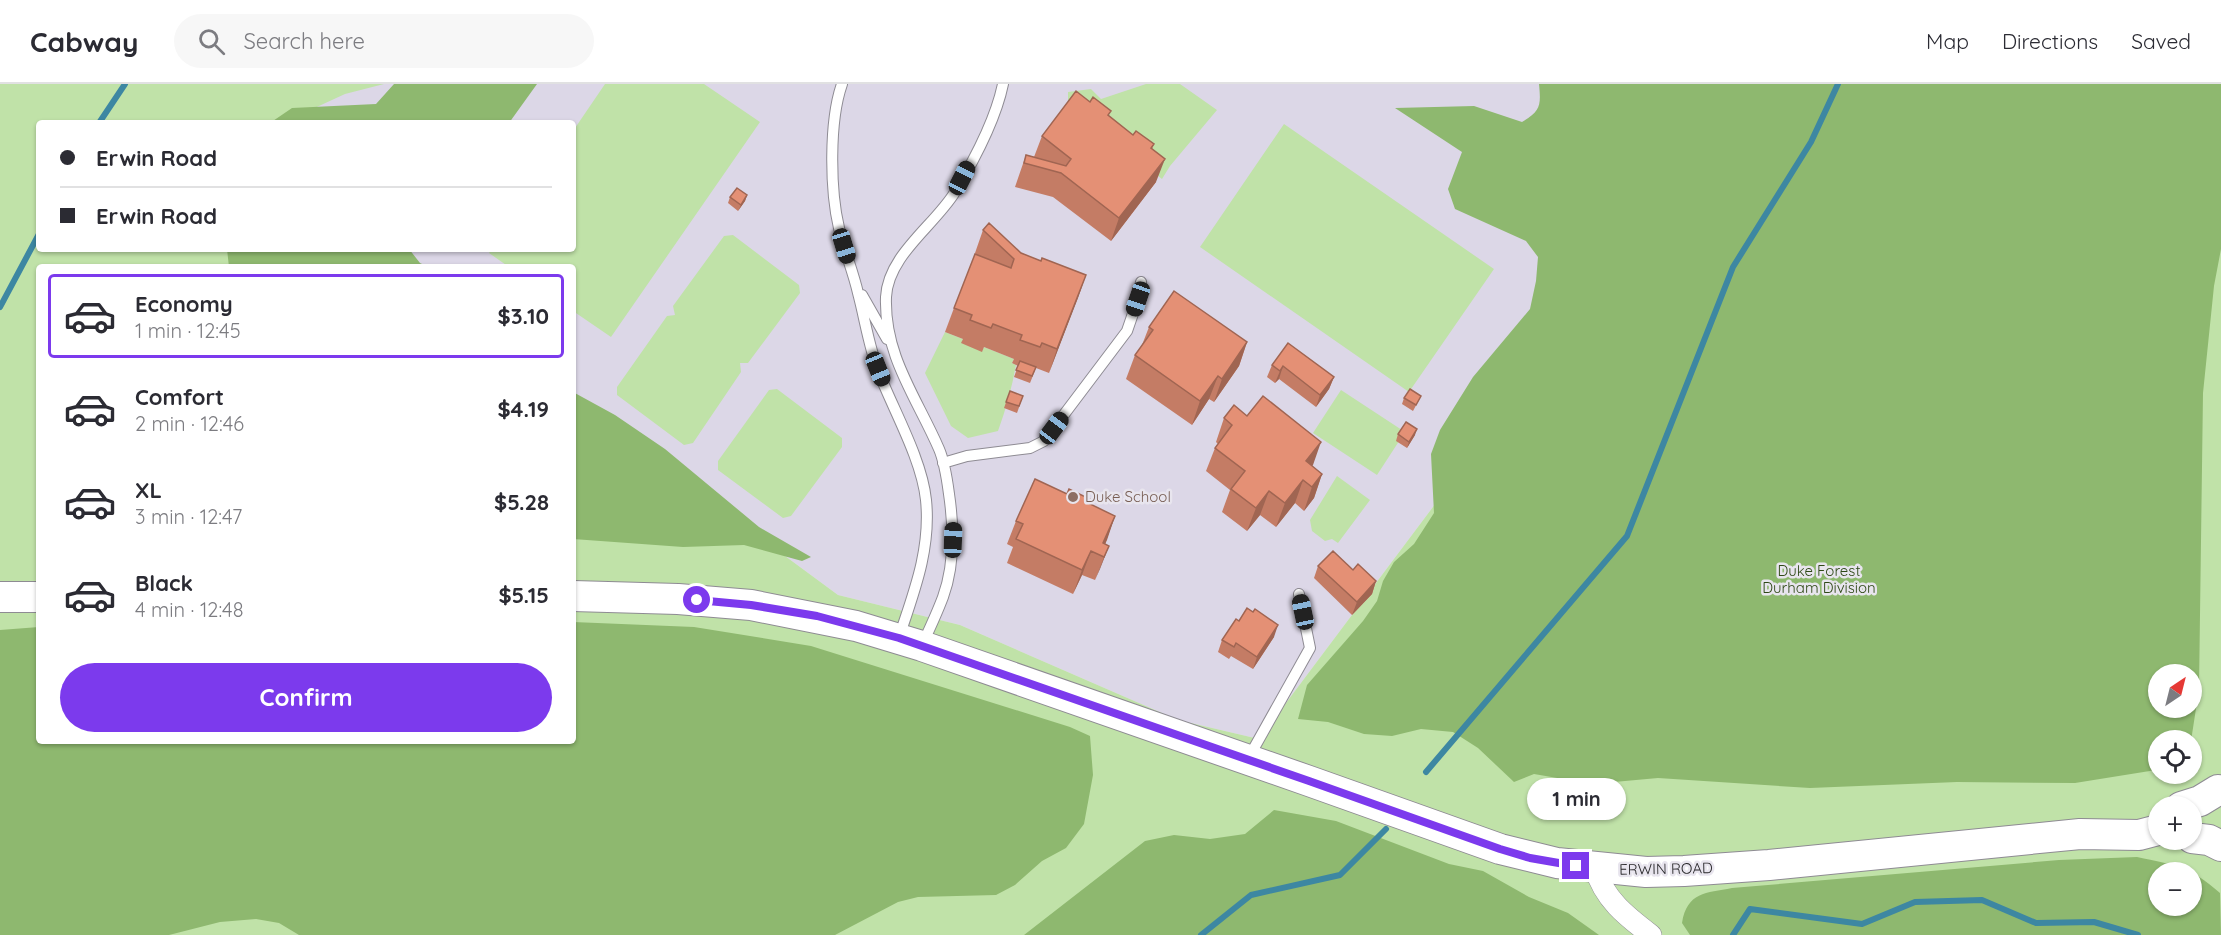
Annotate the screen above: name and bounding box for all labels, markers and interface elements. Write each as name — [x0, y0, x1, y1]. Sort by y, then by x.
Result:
search box — [174, 14, 594, 68]
text: Cabway — [30, 24, 138, 59]
icon: search — [195, 25, 228, 58]
text: Search here — [243, 27, 365, 55]
text: Map — [1926, 28, 1969, 54]
text: Directions — [2002, 28, 2098, 54]
text: Saved — [2131, 28, 2191, 54]
text: Erwin Road — [96, 144, 217, 172]
car — [946, 158, 978, 198]
text: Erwin Road — [96, 202, 217, 230]
car — [830, 226, 858, 266]
car — [1124, 279, 1152, 319]
icon: car — [63, 289, 117, 343]
text: Economy — [135, 290, 233, 318]
text: $3.10 — [498, 302, 549, 330]
text: 1 min · 12:45 — [135, 318, 241, 343]
car — [863, 349, 893, 389]
icon: car — [63, 382, 117, 436]
text: Comfort — [135, 383, 224, 411]
text: $4.19 — [497, 395, 549, 423]
car — [1036, 408, 1072, 448]
text: 2 min · 12:46 — [135, 411, 244, 436]
icon: car — [63, 475, 117, 529]
text: XL — [135, 476, 162, 504]
place label: Duke School — [1085, 487, 1171, 506]
text: $5.28 — [494, 488, 549, 516]
marker: Duke School — [1066, 490, 1080, 504]
text: 3 min · 12:47 — [135, 504, 242, 529]
car — [943, 522, 963, 558]
park label: Duke Forest Durham Division — [1762, 561, 1876, 597]
icon: car — [63, 568, 117, 622]
text: Black — [135, 569, 193, 597]
text: $5.15 — [498, 581, 549, 609]
route start — [683, 586, 710, 613]
car — [1290, 593, 1316, 631]
text: 4 min · 12:48 — [135, 597, 243, 622]
button: Confirm — [60, 663, 552, 732]
north arrow — [2148, 664, 2202, 718]
map controls — [2148, 664, 2202, 916]
button: locate — [2148, 730, 2202, 784]
callout: 1 min — [1526, 779, 1626, 821]
text: 1 min — [1552, 786, 1601, 811]
button: + — [2148, 796, 2202, 850]
route end — [1562, 852, 1589, 879]
street label: ERWIN ROAD — [1619, 858, 1713, 879]
button: − — [2148, 862, 2202, 916]

